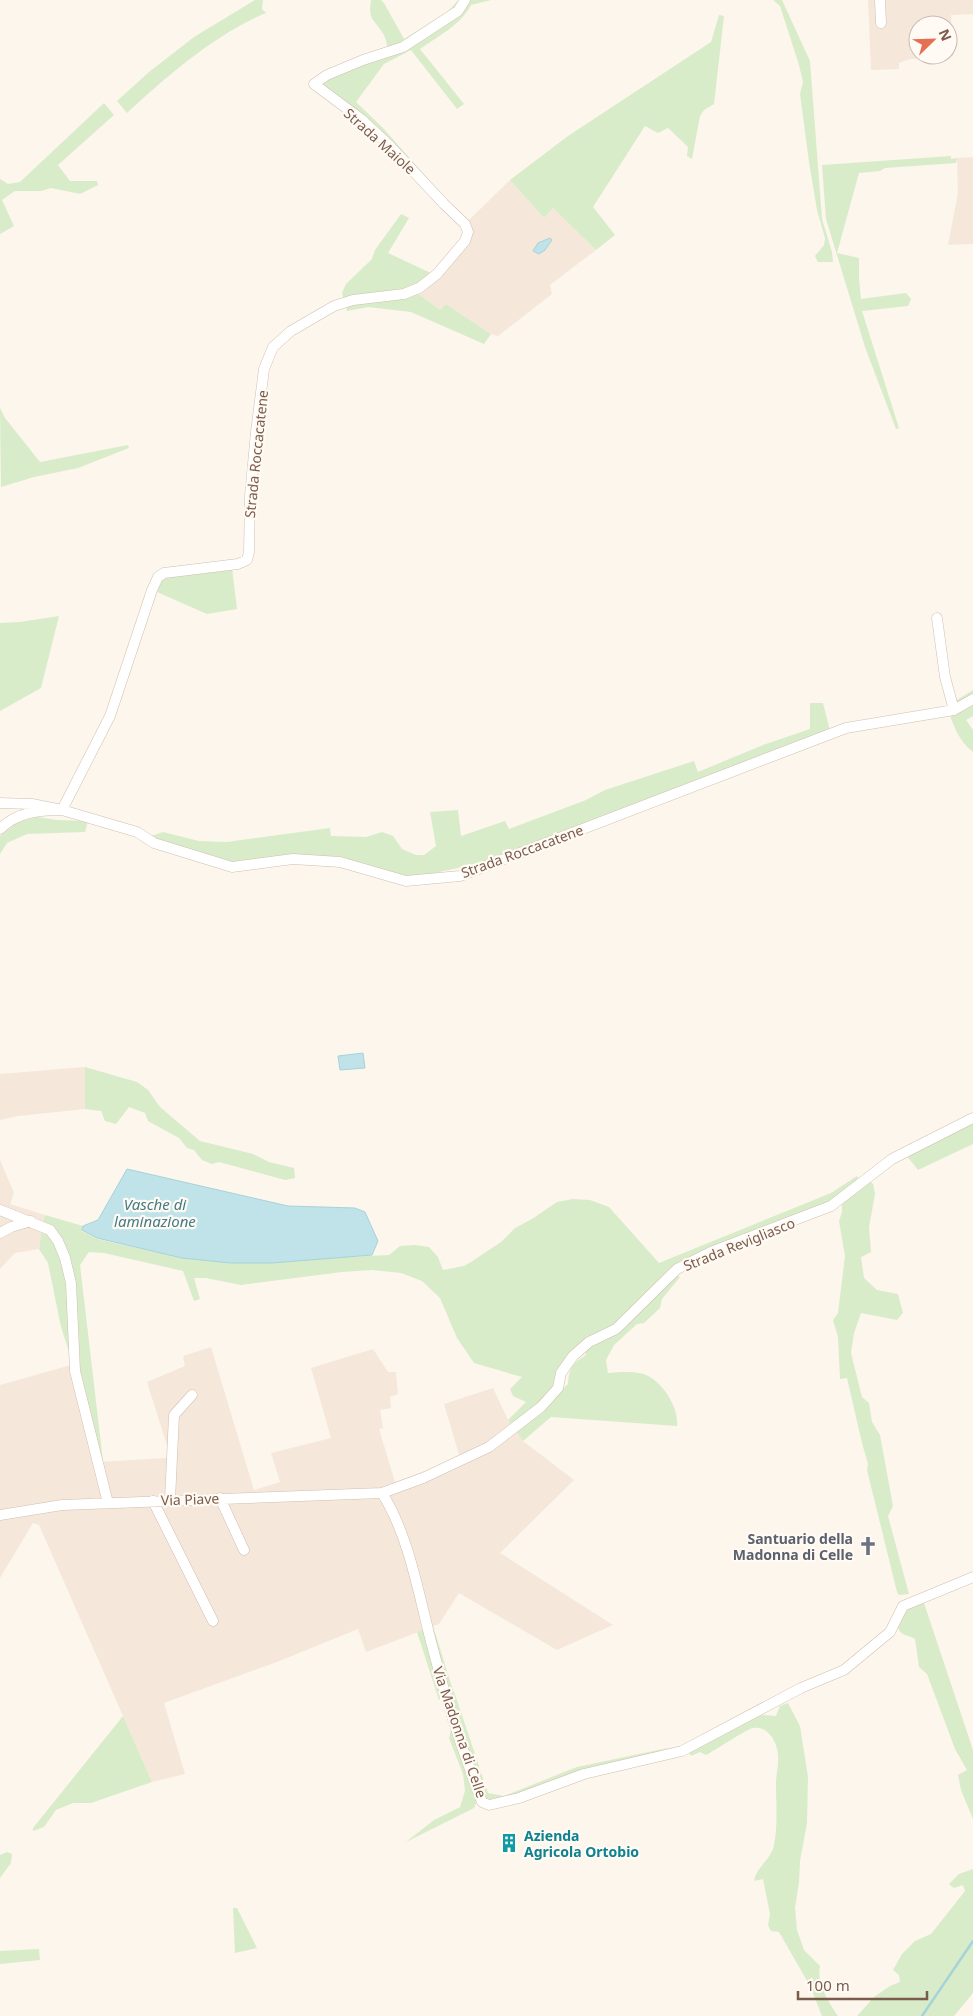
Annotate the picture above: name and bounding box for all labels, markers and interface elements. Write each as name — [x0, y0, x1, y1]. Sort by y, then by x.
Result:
north arrow — [908, 15, 958, 65]
text: N — [934, 26, 956, 44]
street label: Strada Maiole — [340, 104, 420, 178]
street label: Strada Roccacatene — [240, 389, 272, 519]
street label: Strada Roccacatene — [458, 820, 586, 882]
water label: Vasche di laminazione — [114, 1194, 196, 1231]
street label: Strada Revigliasco — [680, 1213, 798, 1275]
street label: Via Piave — [160, 1488, 220, 1510]
place label: Santuario della Madonna di Celle — [733, 1529, 853, 1564]
church icon: Santuario della Madonna di Celle — [857, 1535, 879, 1557]
street label: Via Madonna di Celle — [429, 1664, 491, 1800]
place label: Azienda Agricola Ortobio — [524, 1826, 639, 1861]
building icon: Azienda Agricola Ortobio — [498, 1832, 520, 1854]
scale bar — [798, 1968, 927, 2000]
text: 100 m — [806, 1975, 850, 1995]

